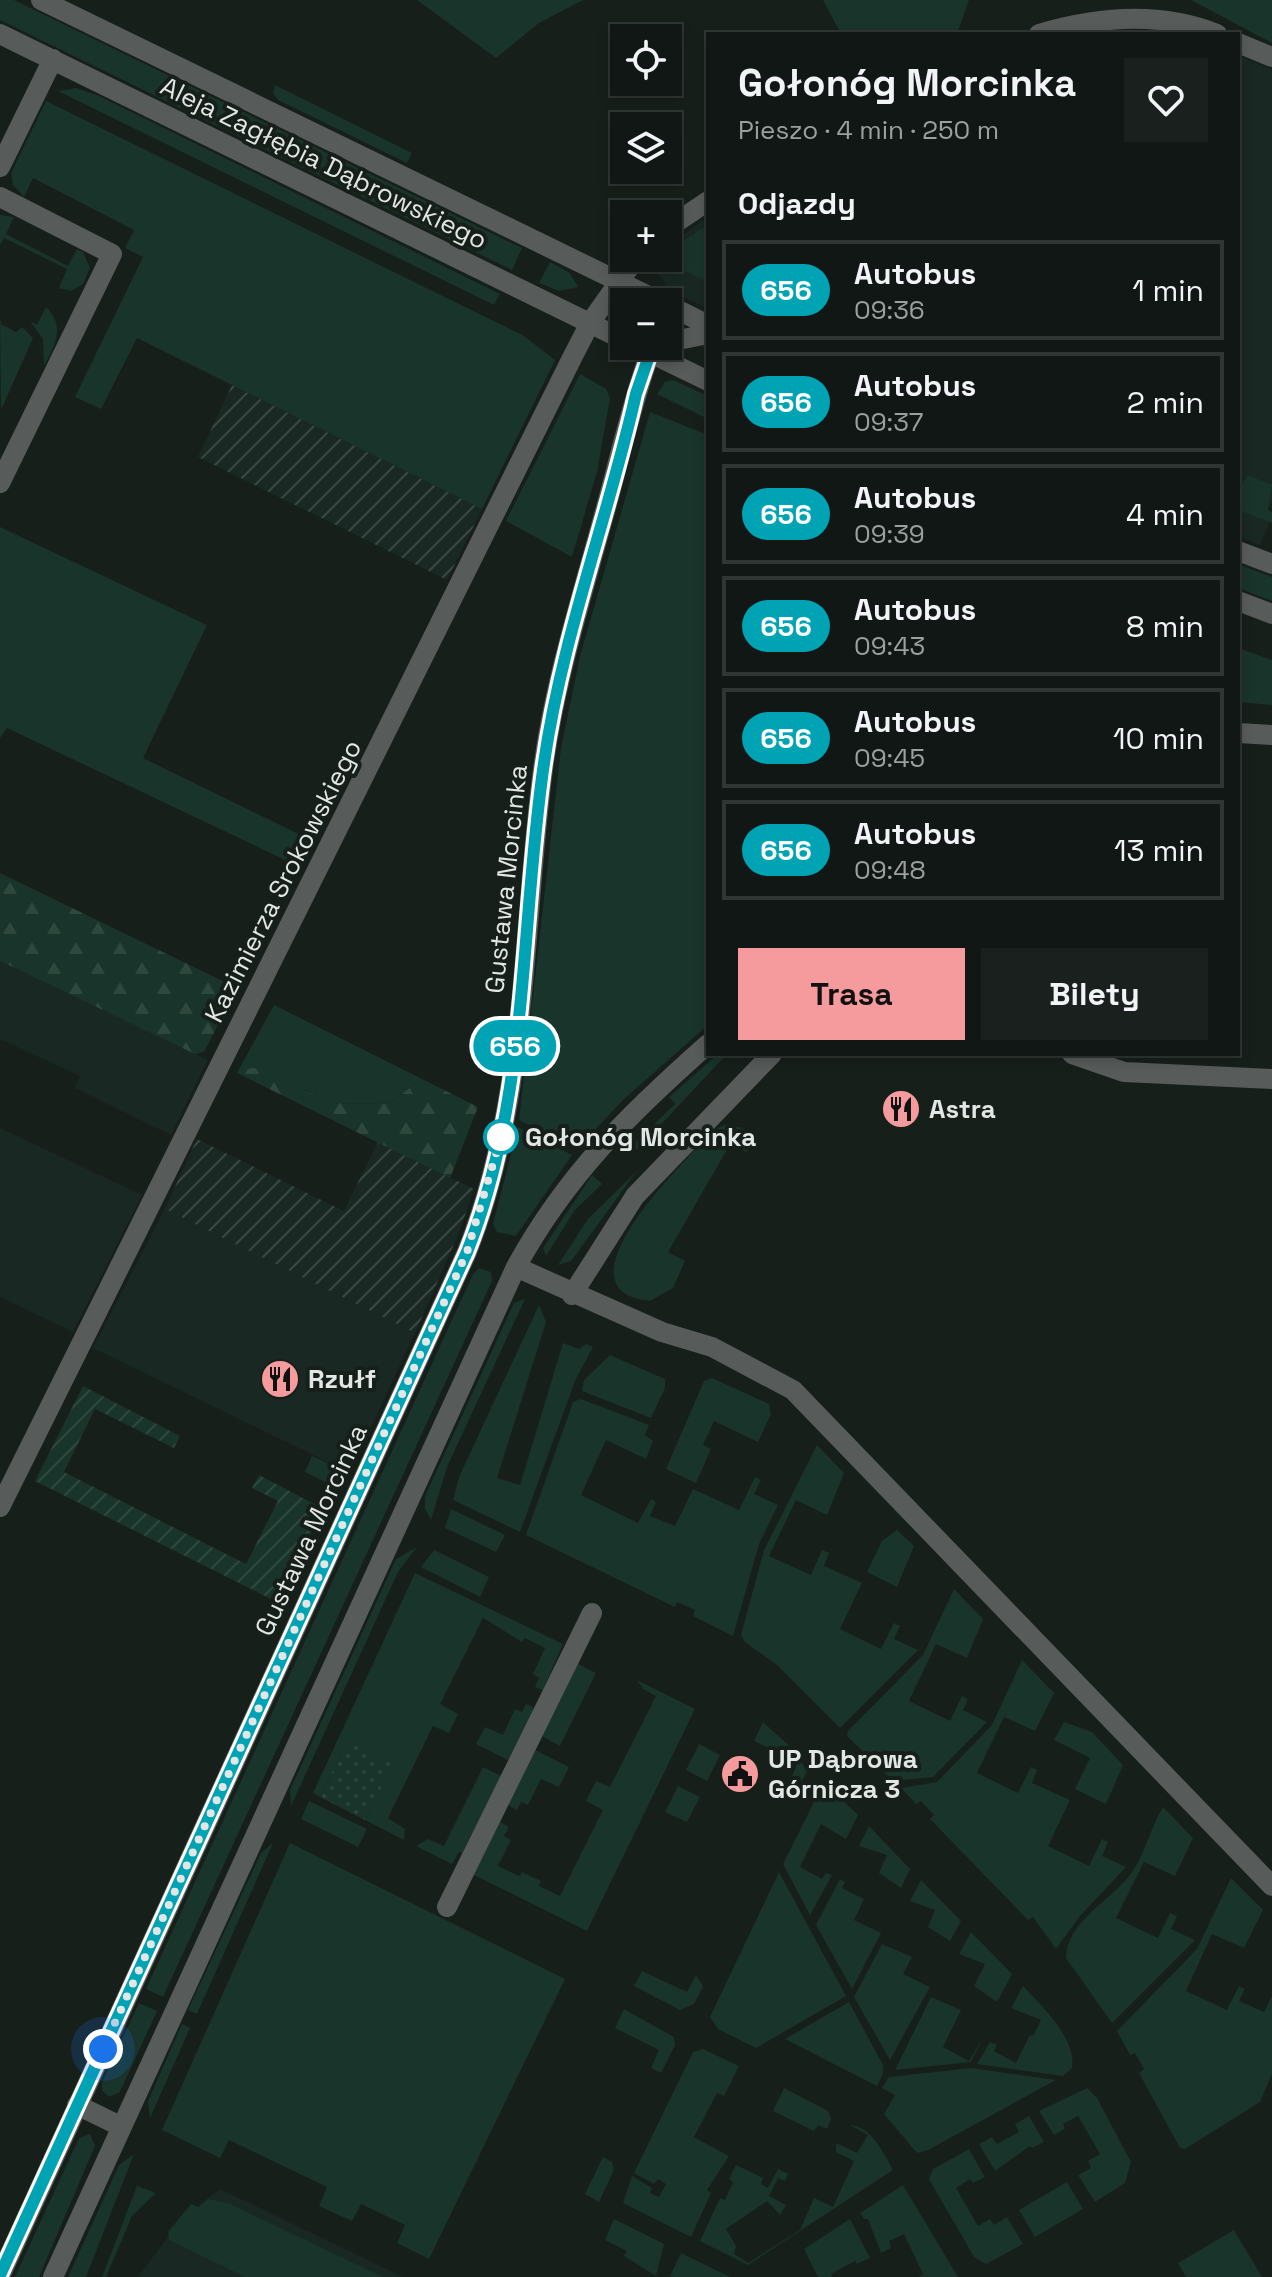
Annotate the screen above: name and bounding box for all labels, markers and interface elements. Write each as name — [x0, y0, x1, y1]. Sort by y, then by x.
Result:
map controls — [610, 24, 682, 360]
button: locate — [610, 24, 682, 96]
button: heart — [1124, 58, 1208, 142]
text: Gołonóg Morcinka — [738, 59, 1076, 107]
street label: Aleja Zagłębia Dąbrowskiego — [155, 69, 493, 257]
button: layers — [610, 112, 682, 184]
text: Pieszo · 4 min · 250 m — [738, 113, 999, 147]
text: Odjazdy — [738, 184, 856, 223]
button: + — [610, 200, 682, 272]
text: Autobus — [854, 254, 976, 293]
text: 1 min — [1132, 271, 1204, 310]
text: 656 — [760, 272, 812, 308]
button: − — [610, 288, 682, 360]
text: 09:36 — [854, 293, 925, 327]
text: Autobus — [854, 366, 976, 405]
text: 2 min — [1127, 383, 1204, 422]
text: 656 — [760, 384, 812, 420]
text: 09:37 — [854, 405, 924, 439]
text: Autobus — [854, 478, 976, 517]
text: 4 min — [1126, 495, 1204, 534]
text: 656 — [760, 496, 812, 532]
text: 09:39 — [854, 517, 925, 551]
text: Autobus — [854, 590, 976, 629]
text: 8 min — [1126, 607, 1204, 646]
text: 656 — [760, 608, 812, 644]
text: 09:43 — [854, 629, 925, 663]
text: Autobus — [854, 702, 976, 741]
text: 10 min — [1113, 719, 1204, 758]
text: 656 — [760, 720, 812, 756]
street label: Kazimierza Srokowskiego — [197, 734, 369, 1028]
text: 09:45 — [854, 741, 925, 775]
street label: Gustawa Morcinka — [477, 763, 535, 995]
text: Autobus — [854, 814, 976, 853]
text: 13 min — [1114, 831, 1204, 870]
text: 656 — [760, 832, 812, 868]
text: 09:48 — [854, 853, 926, 887]
button: Trasa — [738, 948, 965, 1040]
button: Bilety — [981, 948, 1208, 1040]
line badge: 656 — [469, 1020, 561, 1072]
text: 656 — [489, 1028, 541, 1064]
restaurant icon: Astra — [880, 1088, 922, 1130]
place label: Astra — [929, 1092, 996, 1126]
marker: Gołonóg Morcinka — [484, 1120, 518, 1154]
place label: Gołonóg Morcinka — [525, 1120, 756, 1154]
restaurant icon: Rzułf — [259, 1358, 301, 1400]
place label: Rzułf — [308, 1362, 376, 1396]
street label: Gustawa Morcinka — [247, 1419, 375, 1641]
place label: UP Dąbrowa Górnicza 3 — [768, 1742, 918, 1806]
public building icon: UP Dąbrowa Górnicza 3 — [719, 1753, 761, 1795]
your location — [83, 2029, 123, 2069]

